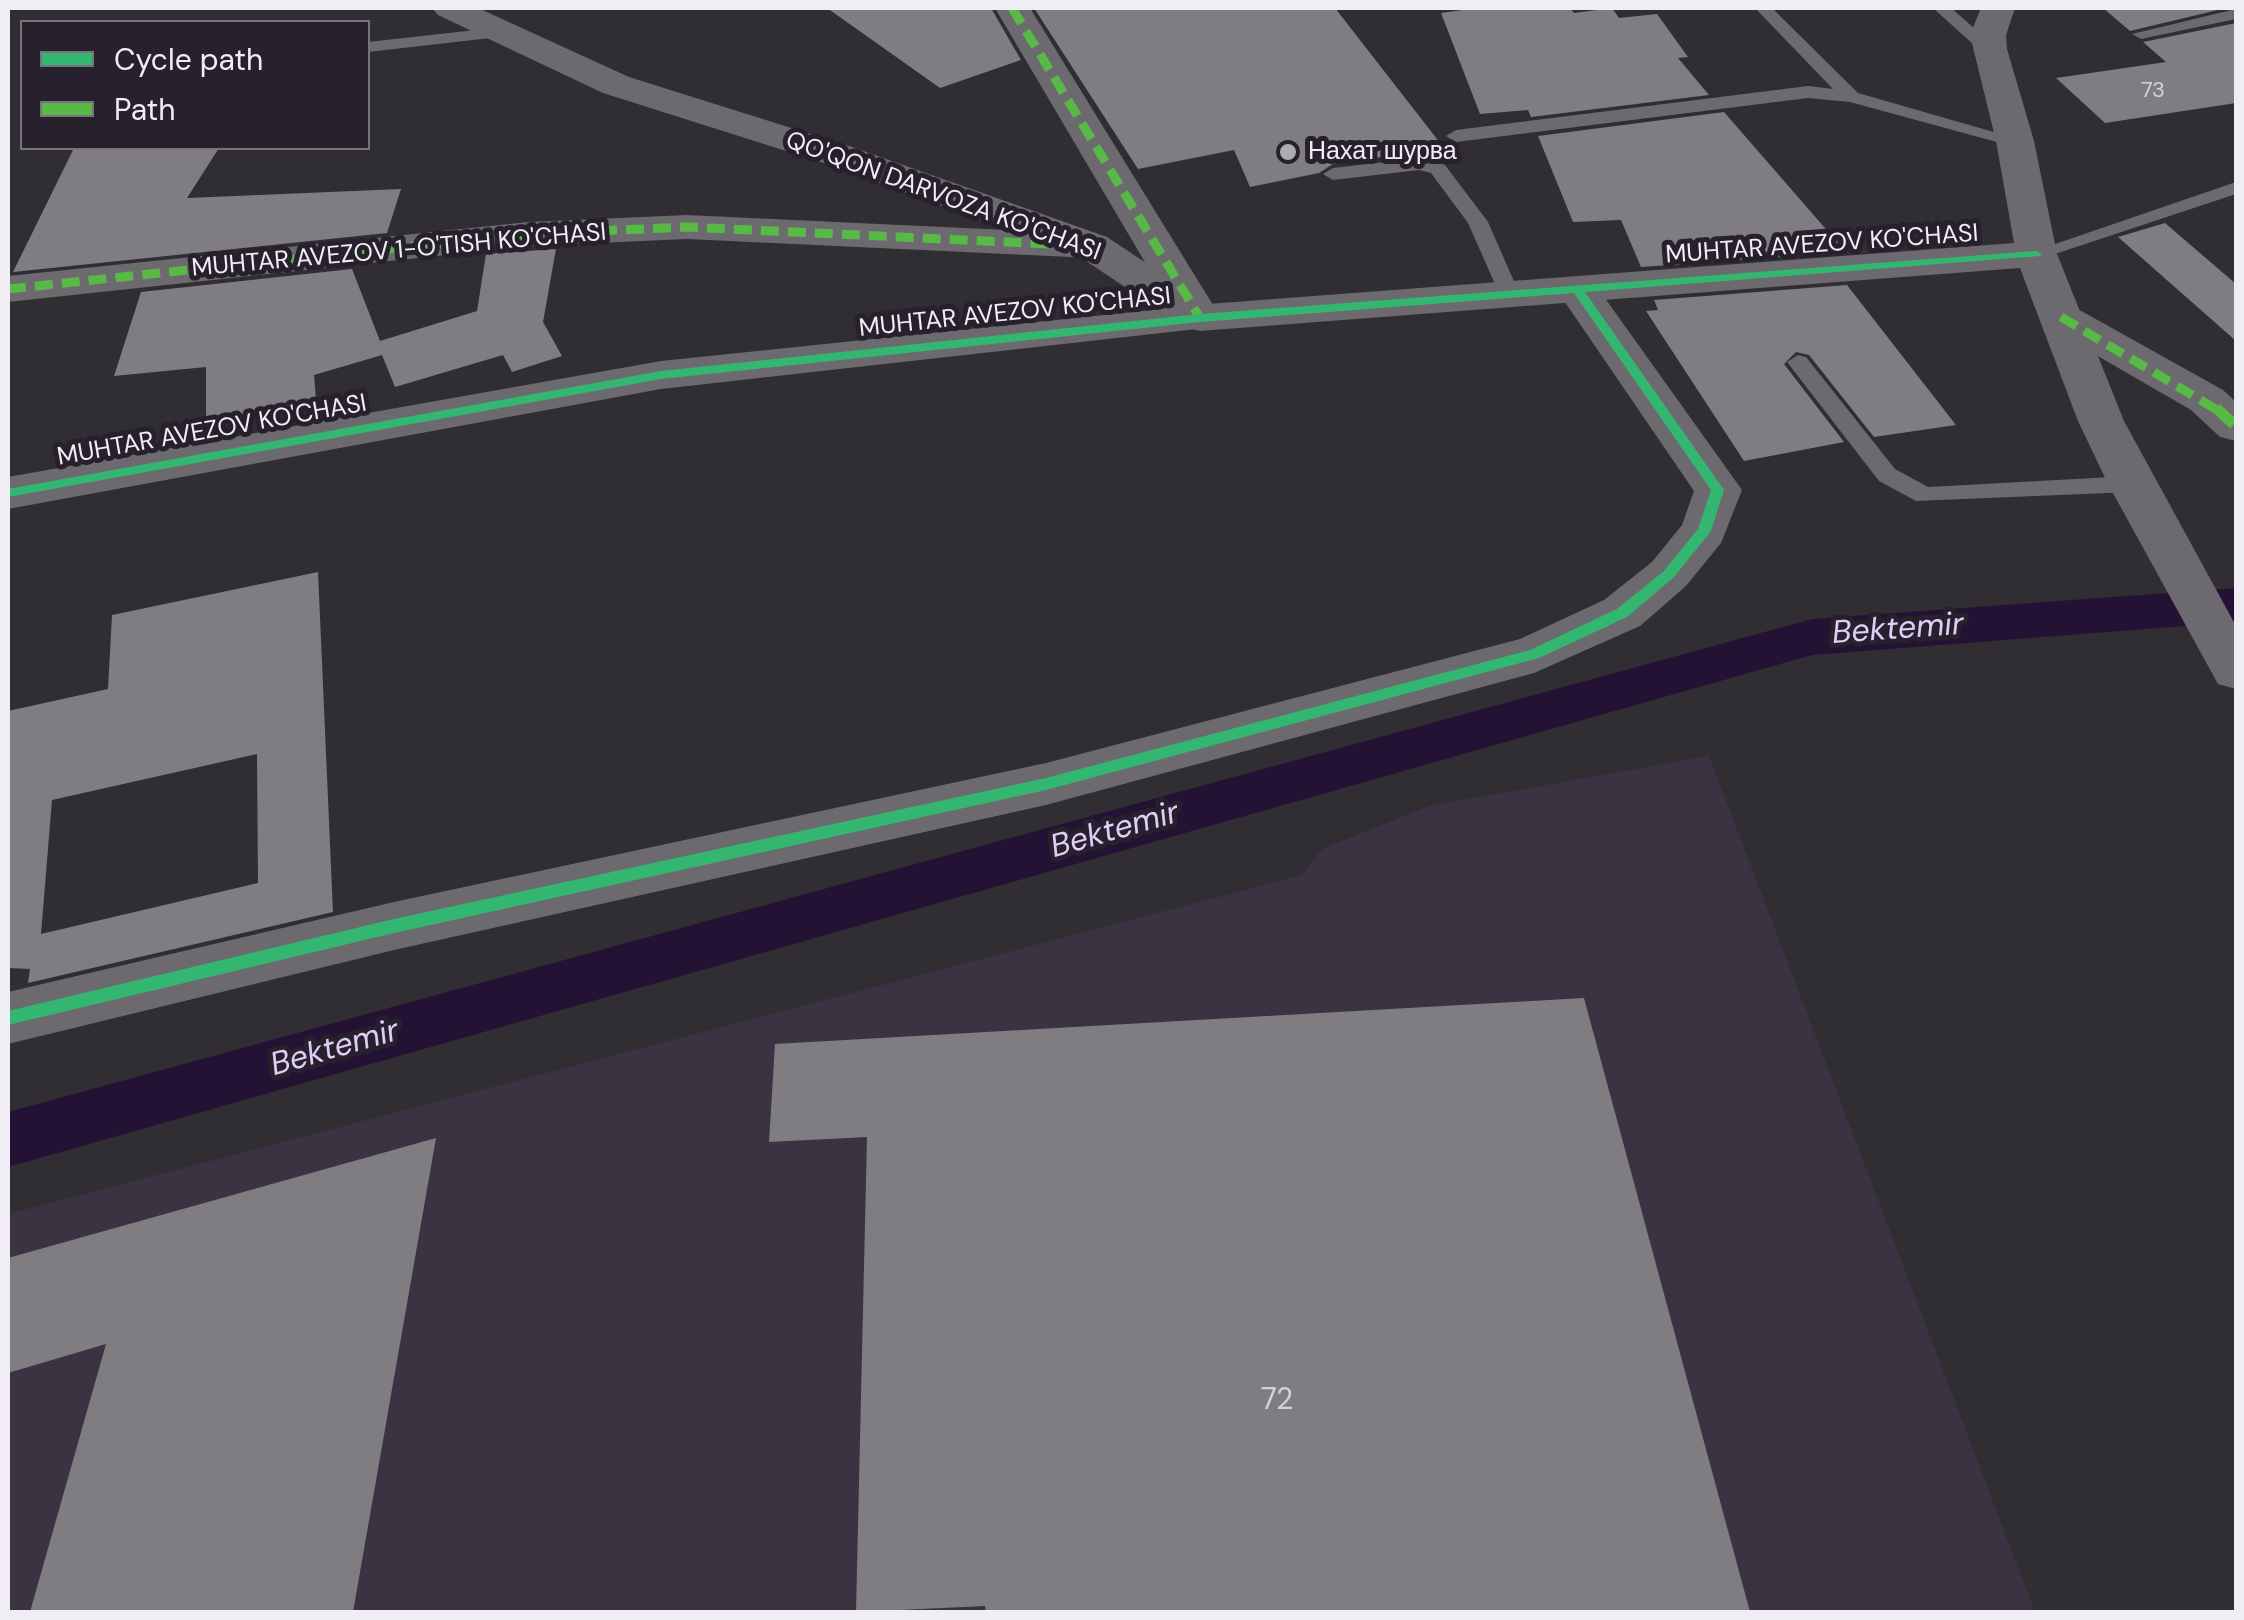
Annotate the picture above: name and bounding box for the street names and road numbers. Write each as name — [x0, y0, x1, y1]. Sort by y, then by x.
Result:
street label: QO'QON DARVOZA KO'CHASI — [781, 126, 1105, 268]
street label: MUHTAR AVEZOV 1-O'TISH KO'CHASI — [190, 218, 608, 284]
street label: MUHTAR AVEZOV KO'CHASI — [1665, 219, 1979, 271]
street label: MUHTAR AVEZOV KO'CHASI — [858, 282, 1172, 344]
street label: MUHTAR AVEZOV KO'CHASI — [55, 389, 369, 473]

